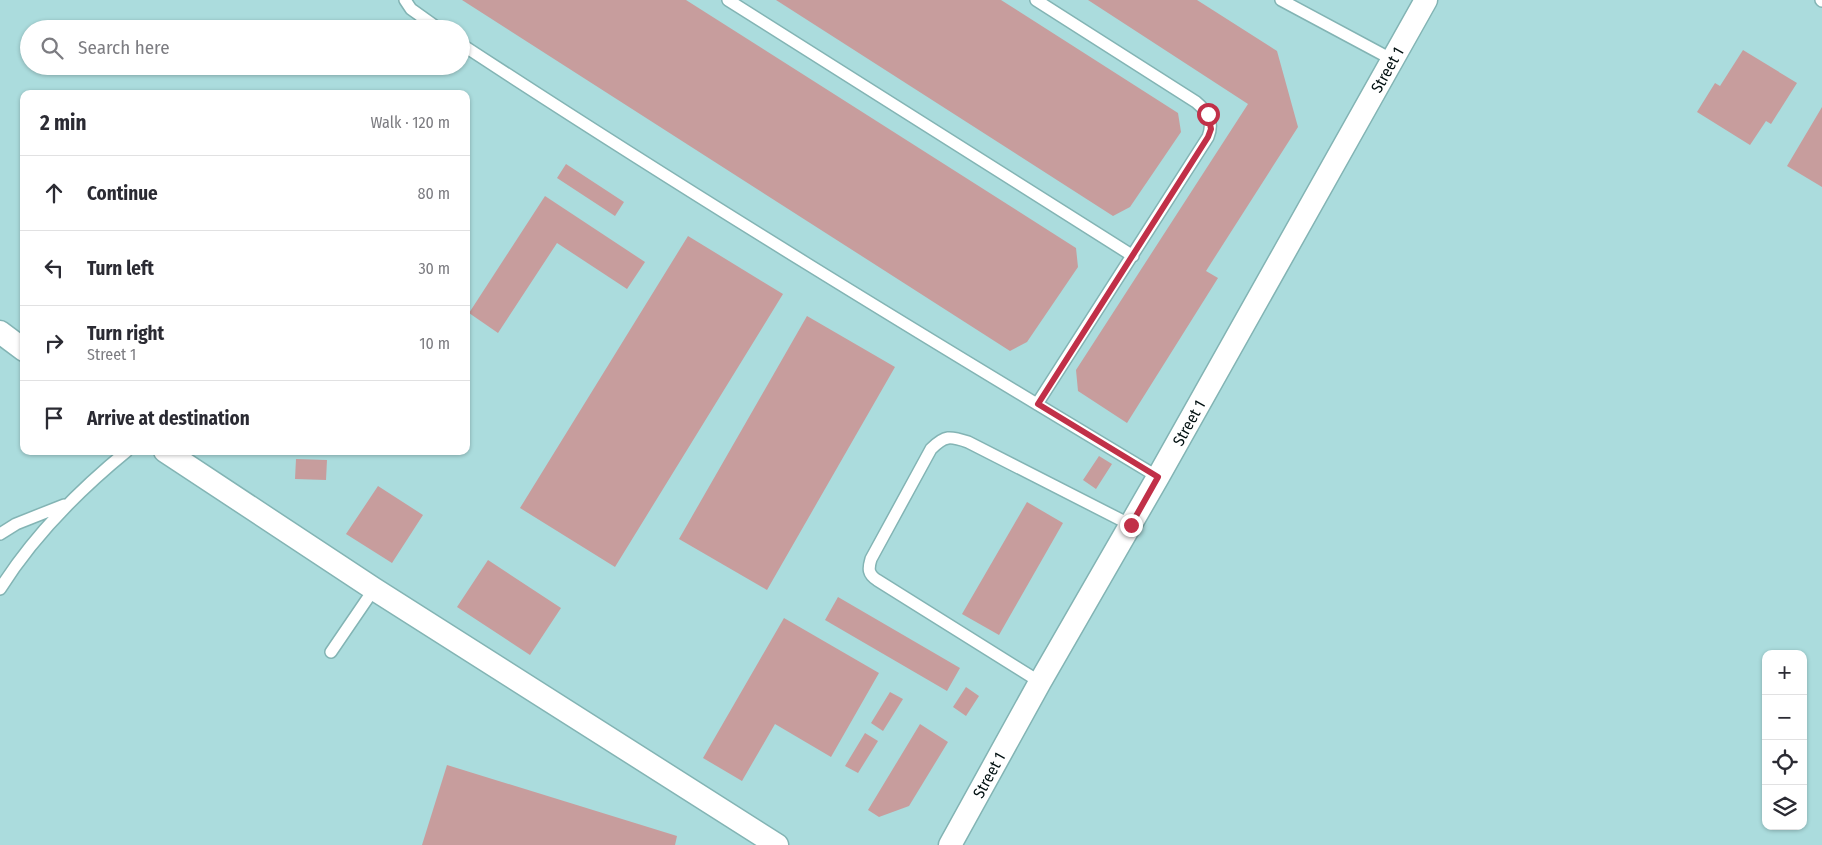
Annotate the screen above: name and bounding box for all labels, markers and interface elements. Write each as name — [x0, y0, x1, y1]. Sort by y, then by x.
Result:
search box — [20, 20, 470, 75]
icon: search — [38, 34, 66, 62]
text: Search here — [78, 36, 170, 59]
street label: Street 1 — [1367, 44, 1408, 96]
route start — [1197, 103, 1220, 126]
text: 2 min — [40, 110, 87, 136]
text: Walk · 120 m — [371, 113, 450, 132]
icon: ahead — [40, 179, 68, 207]
text: Continue — [87, 182, 158, 205]
text: 80 m — [418, 184, 450, 203]
icon: left — [40, 254, 68, 282]
text: Turn left — [87, 257, 154, 280]
text: 30 m — [418, 259, 450, 278]
text: Turn right — [87, 322, 164, 345]
icon: right — [40, 329, 68, 357]
text: 10 m — [419, 334, 450, 353]
text: Street 1 — [87, 345, 136, 364]
street label: Street 1 — [1169, 397, 1209, 449]
icon: arrive — [40, 404, 68, 432]
text: Arrive at destination — [87, 407, 250, 430]
route end — [1120, 514, 1143, 537]
map controls — [1762, 650, 1807, 830]
button: + — [1762, 650, 1807, 695]
button: − — [1762, 695, 1807, 740]
button: locate — [1762, 740, 1807, 785]
street label: Street 1 — [969, 749, 1009, 801]
button: layers — [1762, 785, 1807, 830]

